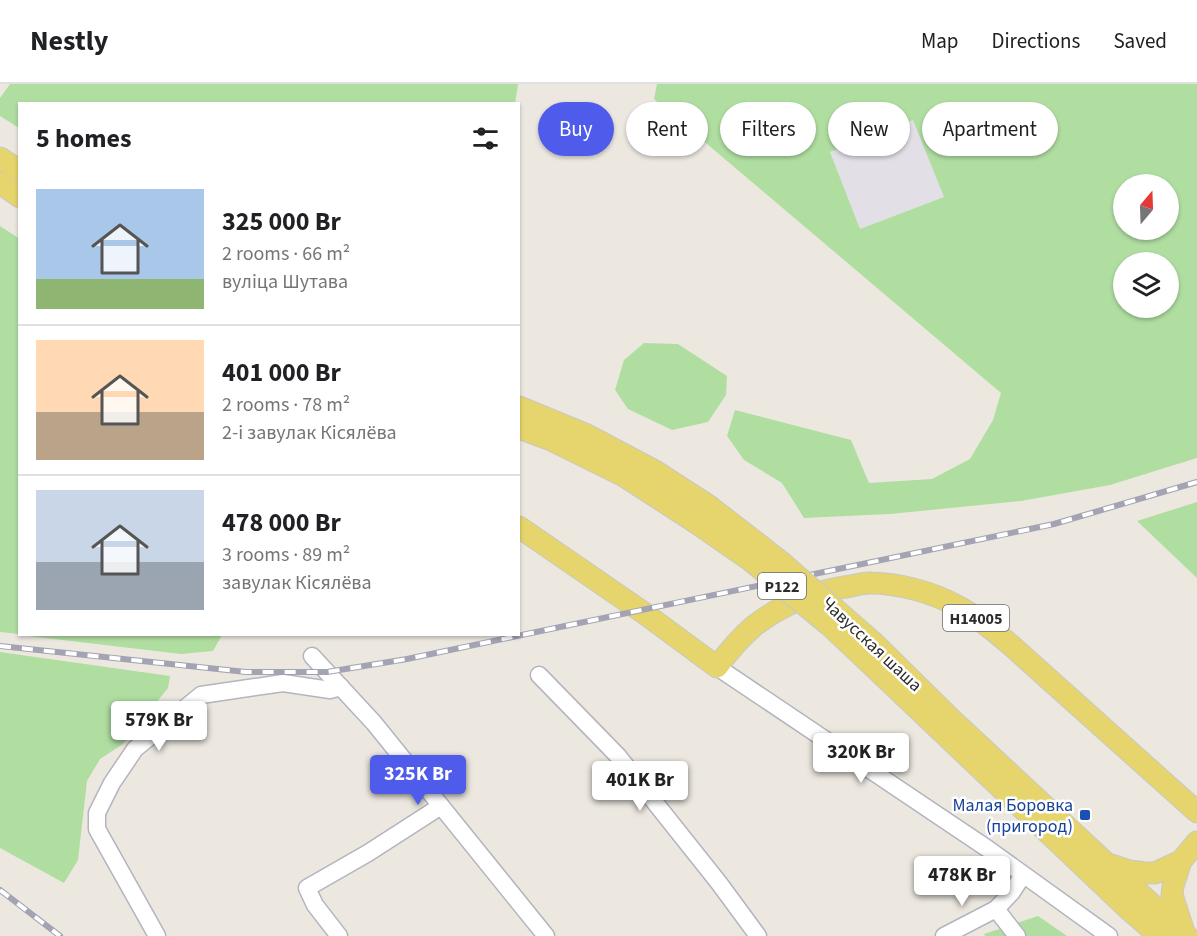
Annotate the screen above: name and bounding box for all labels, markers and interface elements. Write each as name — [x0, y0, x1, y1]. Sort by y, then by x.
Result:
text: Nestly — [30, 21, 108, 61]
text: Map — [921, 26, 959, 56]
text: Directions — [992, 26, 1080, 56]
text: Saved — [1113, 26, 1167, 56]
chip: Buy — [538, 102, 614, 156]
chip: Rent — [626, 102, 708, 156]
chip: Filters — [720, 102, 816, 156]
chip: New — [828, 102, 910, 156]
chip: Apartment — [922, 102, 1058, 156]
text: 5 homes — [36, 120, 131, 157]
icon: filters — [469, 122, 502, 155]
north arrow — [1113, 174, 1179, 240]
map controls — [1113, 174, 1179, 318]
text: 325 000 Br — [222, 203, 341, 240]
icon: home — [84, 213, 156, 285]
text: 2 rooms · 66 m² — [222, 240, 350, 268]
button: layers — [1113, 252, 1179, 318]
text: вуліца Шутава — [222, 268, 348, 296]
text: 401 000 Br — [222, 354, 341, 391]
icon: home — [84, 364, 156, 436]
text: 2 rooms · 78 m² — [222, 391, 350, 419]
text: 2-і завулак Кісялёва — [222, 419, 397, 447]
text: 478 000 Br — [222, 504, 341, 541]
icon: home — [84, 514, 156, 586]
text: 3 rooms · 89 m² — [222, 541, 350, 569]
text: завулак Кісялёва — [222, 569, 372, 597]
road number: Р122 — [758, 573, 806, 599]
street label: Чавусская шаша — [816, 591, 927, 698]
road number: Н14005 — [943, 605, 1009, 631]
pin: 579K Br — [104, 701, 214, 752]
text: 579K Br — [125, 706, 193, 734]
pin: 320K Br — [806, 733, 916, 784]
text: 320K Br — [827, 738, 895, 766]
pin: 325K Br — [363, 755, 473, 806]
text: 325K Br — [384, 760, 452, 788]
pin: 401K Br — [585, 761, 695, 812]
text: 401K Br — [606, 766, 674, 794]
place label: Малая Боровка (пригород) — [952, 793, 1073, 839]
marker: Малая Боровка (пригород) — [1078, 808, 1092, 822]
pin: 478K Br — [907, 856, 1017, 907]
text: 478K Br — [928, 861, 996, 889]

